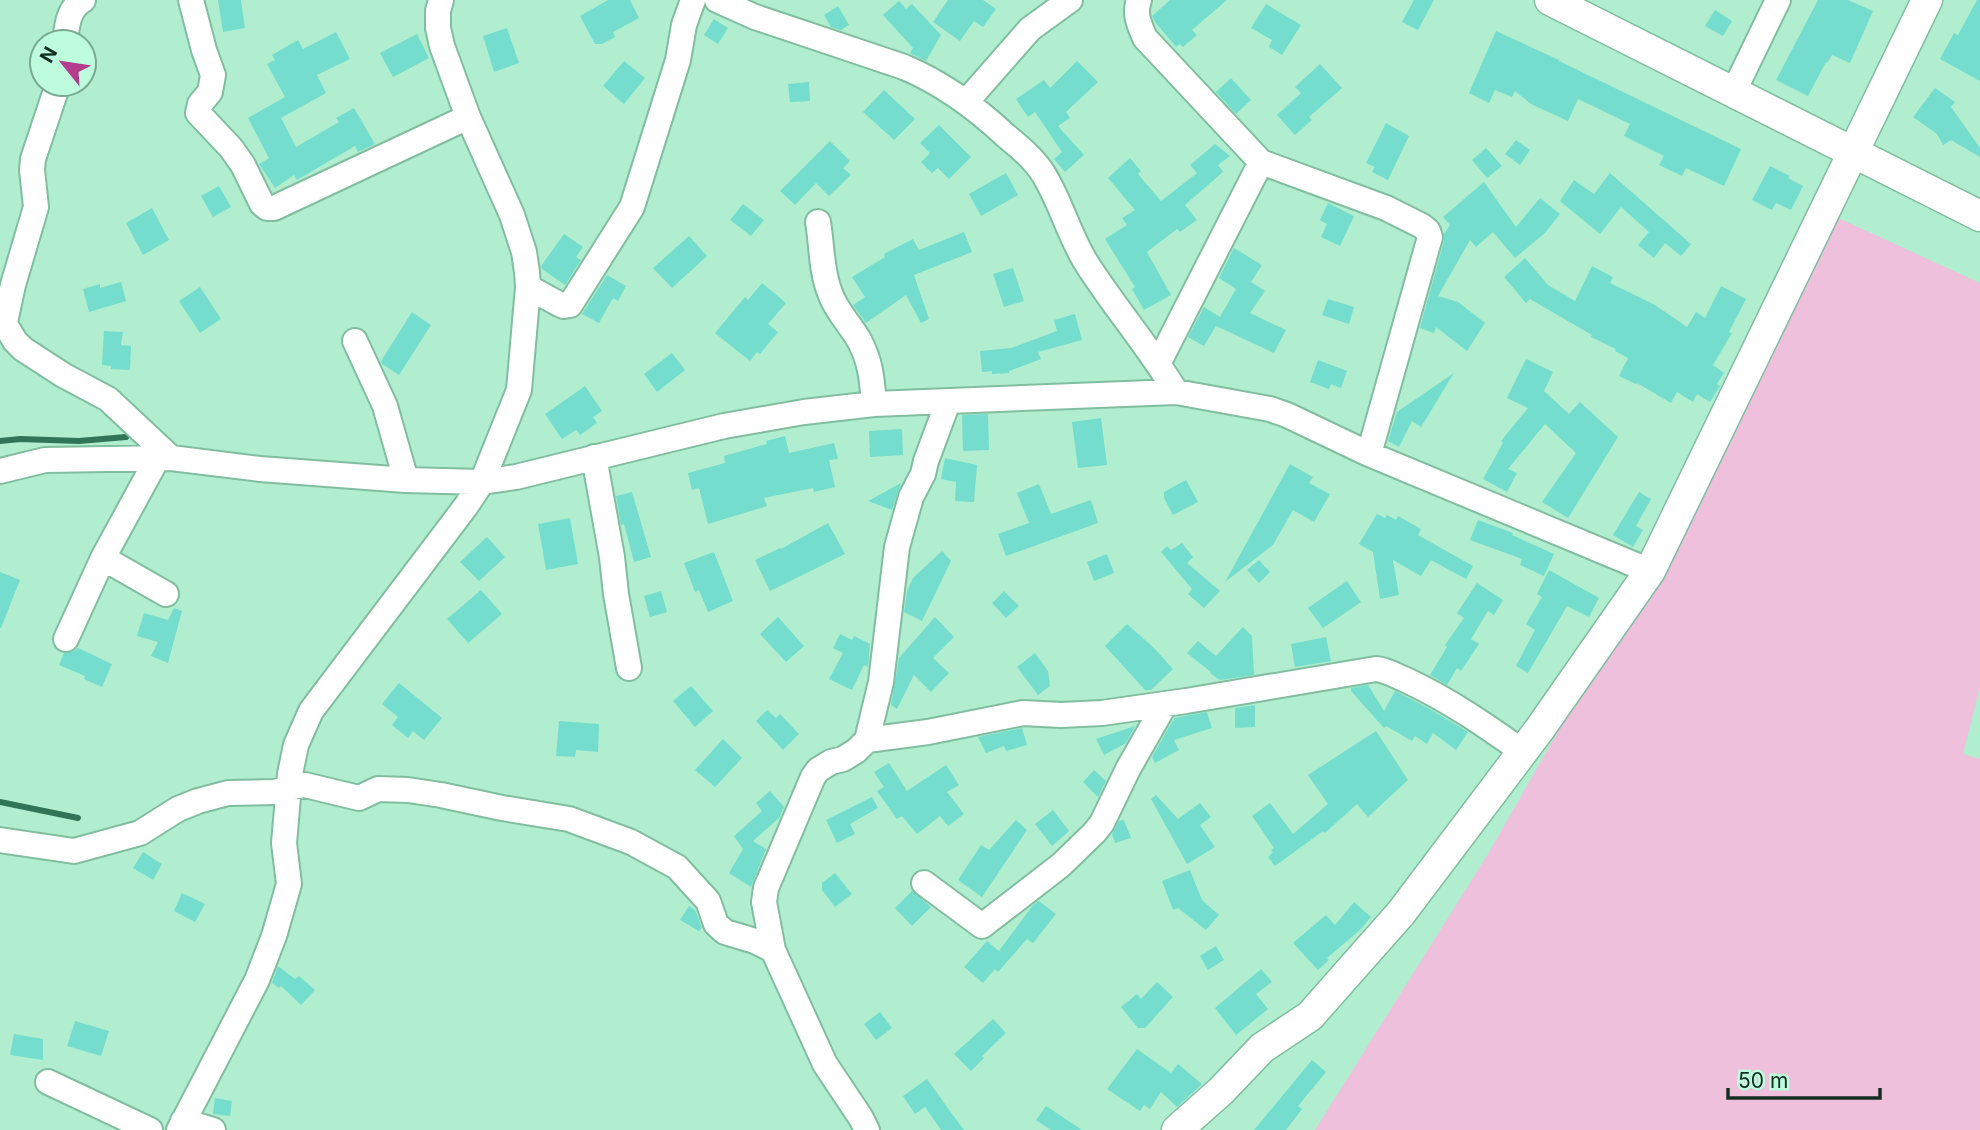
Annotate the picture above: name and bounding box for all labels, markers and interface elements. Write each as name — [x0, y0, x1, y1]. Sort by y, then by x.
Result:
north arrow — [28, 28, 98, 98]
text: N — [35, 43, 62, 67]
scale bar — [1728, 1056, 1880, 1100]
text: 50 m — [1738, 1068, 1788, 1093]

